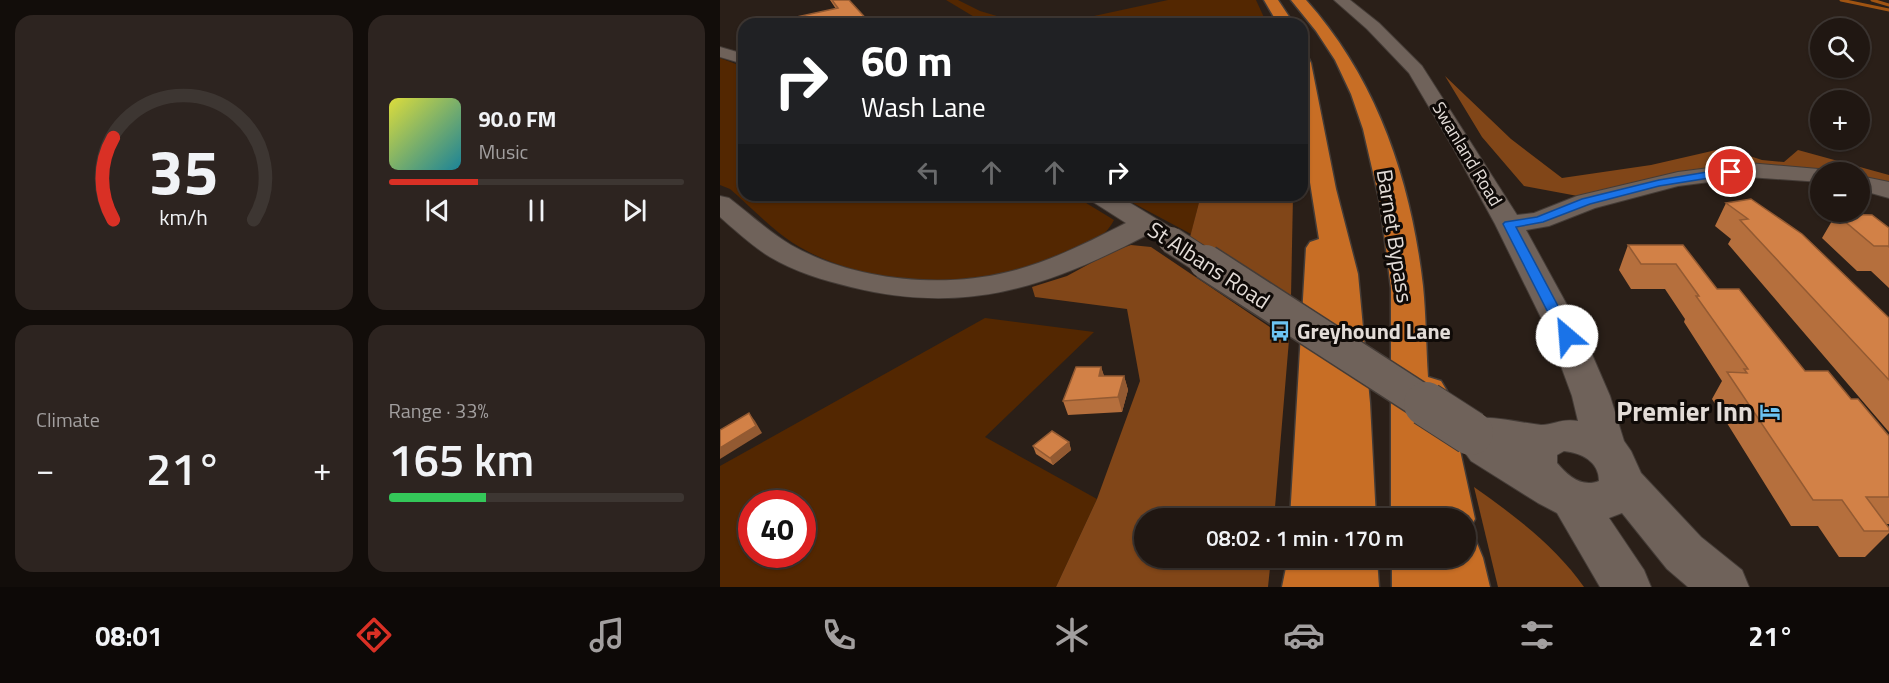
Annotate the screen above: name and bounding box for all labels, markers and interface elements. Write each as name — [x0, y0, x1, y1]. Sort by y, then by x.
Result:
map controls — [1810, 18, 1870, 222]
button: search — [1810, 18, 1870, 78]
text: 60 m — [861, 28, 953, 92]
icon: right — [762, 42, 840, 120]
text: Wash Lane — [861, 86, 986, 127]
button: + — [1810, 90, 1870, 150]
street label: Swanland Road — [1426, 97, 1509, 211]
text: 90.0 FM — [479, 102, 557, 136]
text: 35 — [149, 123, 219, 218]
text: Music — [479, 136, 528, 167]
pin — [1705, 146, 1756, 197]
icon: arrive — [1714, 155, 1747, 188]
icon: left — [912, 156, 945, 189]
icon: ahead — [975, 156, 1008, 189]
icon: ahead — [1038, 156, 1071, 189]
icon: right — [1101, 156, 1134, 189]
button: − — [1810, 162, 1870, 222]
street label: Barnet Bypass — [1368, 167, 1422, 305]
icon: previous — [421, 194, 454, 227]
icon: pause — [520, 194, 553, 227]
icon: next — [618, 194, 651, 227]
text: km/h — [159, 201, 208, 233]
street label: St Albans Road — [1141, 213, 1277, 317]
position arrow — [1535, 304, 1599, 368]
place label: Greyhound Lane — [1297, 314, 1451, 348]
bus stop icon: Greyhound Lane — [1268, 319, 1292, 343]
place label: Premier Inn — [1616, 390, 1753, 431]
text: Range · 33% — [389, 395, 489, 426]
hotel icon: Premier Inn — [1758, 400, 1782, 424]
text: Climate — [36, 404, 100, 435]
text: 165 km — [389, 425, 534, 493]
text: 21° — [146, 434, 222, 502]
text: − — [36, 444, 54, 494]
text: + — [313, 444, 331, 494]
speed limit sign: 40 — [738, 490, 816, 568]
text: 08:02 · 1 min · 170 m — [1206, 521, 1404, 555]
icon: directions — [353, 614, 395, 656]
icon: music — [586, 614, 628, 656]
icon: phone — [818, 614, 860, 656]
icon: climate — [1051, 614, 1093, 656]
icon: car — [1283, 614, 1325, 656]
icon: filters — [1516, 614, 1558, 656]
text: 08:01 — [95, 615, 163, 656]
text: 21° — [1748, 615, 1794, 656]

